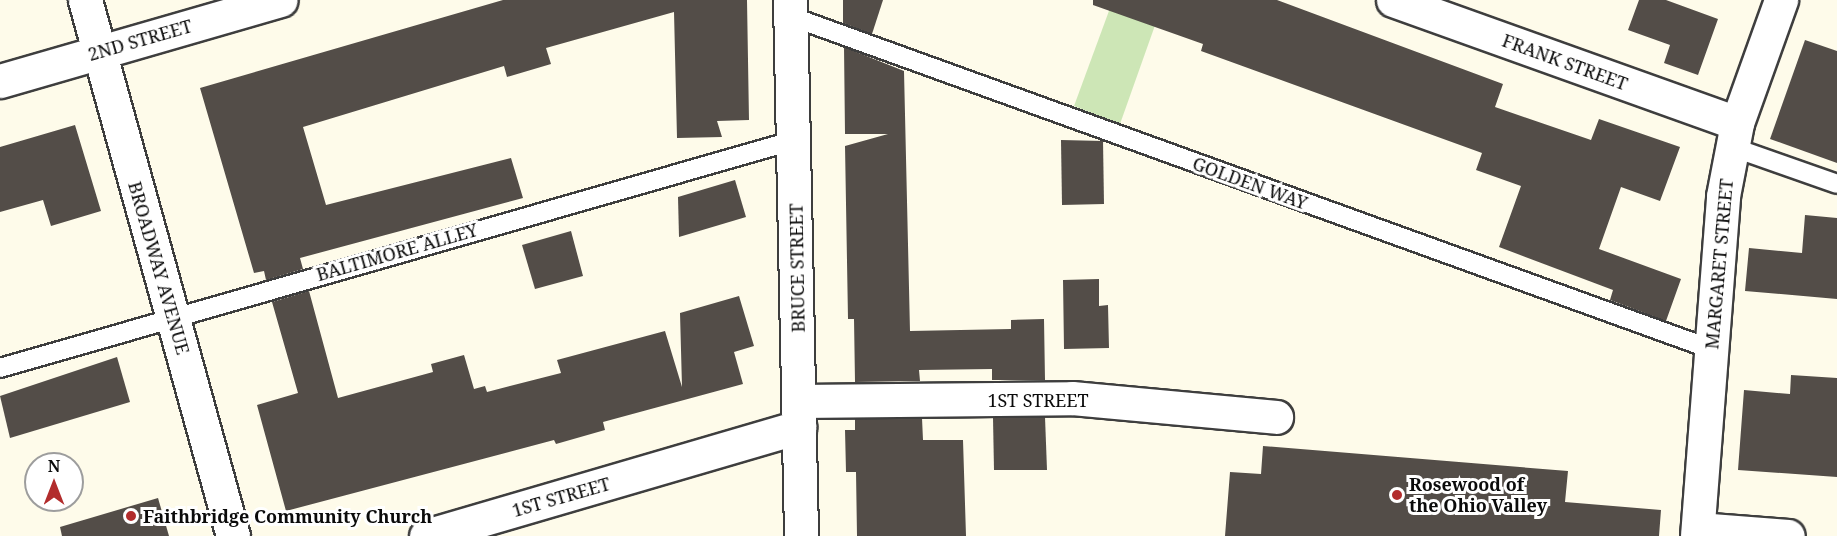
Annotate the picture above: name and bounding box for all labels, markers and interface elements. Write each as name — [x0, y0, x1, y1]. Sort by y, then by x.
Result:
street label: 2ND STREET — [85, 15, 195, 65]
street label: FRANK STREET — [1499, 29, 1631, 95]
street label: GOLDEN WAY — [1190, 152, 1310, 214]
street label: MARGARET STREET — [1701, 178, 1737, 350]
street label: BROADWAY AVENUE — [124, 179, 194, 357]
street label: BRUCE STREET — [785, 203, 809, 333]
street label: BALTIMORE ALLEY — [314, 219, 480, 285]
street label: 1ST STREET — [988, 389, 1088, 411]
north arrow — [24, 452, 84, 512]
text: N — [48, 455, 60, 477]
street label: 1ST STREET — [510, 473, 612, 521]
place label: Rosewood of the Ohio Valley — [1409, 474, 1547, 516]
marker: Rosewood of the Ohio Valley — [1390, 488, 1404, 502]
place label: Faithbridge Community Church — [143, 505, 432, 527]
marker: Faithbridge Community Church — [124, 509, 138, 523]

